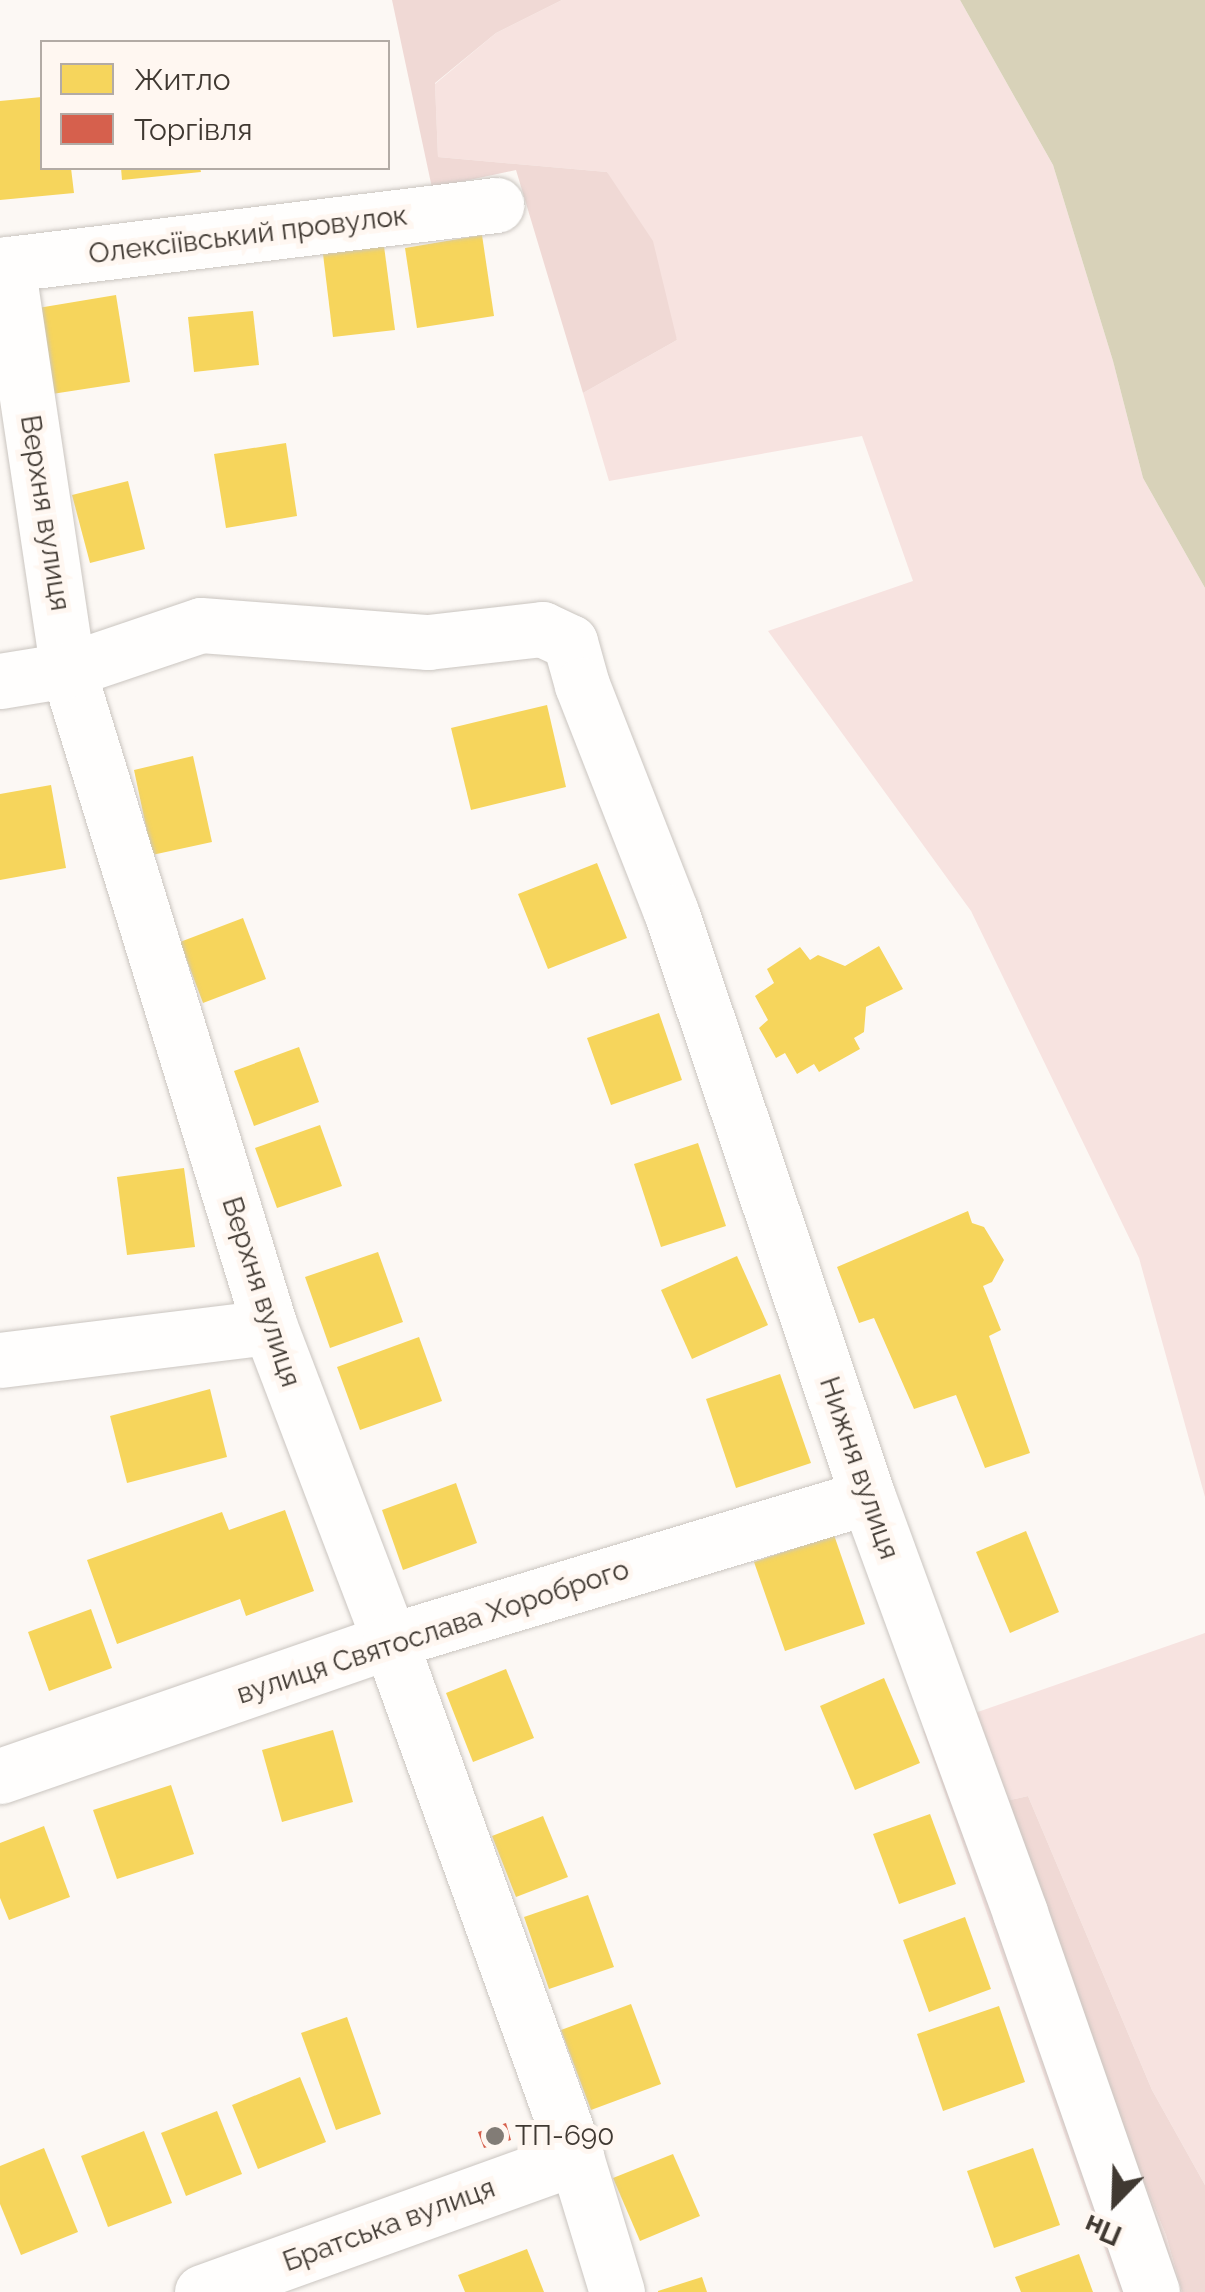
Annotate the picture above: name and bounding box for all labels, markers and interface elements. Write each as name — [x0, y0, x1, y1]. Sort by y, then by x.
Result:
legend — [40, 40, 390, 170]
text: Житло — [134, 62, 231, 97]
text: Торгівля — [134, 112, 253, 147]
street label: Олексіївський провулок — [87, 199, 409, 271]
street label: Верхня вулиця — [13, 413, 77, 613]
street label: Верхня вулиця — [214, 1193, 308, 1391]
street label: Нижня вулиця — [812, 1372, 906, 1564]
street label: вулиця Святослава Хороброго — [233, 1553, 633, 1711]
place label: ТП-690 — [515, 2119, 614, 2153]
marker: ТП-690 — [484, 2125, 506, 2147]
north arrow — [1065, 2152, 1165, 2252]
street label: Братська вулиця — [278, 2171, 500, 2279]
text: Пн — [1079, 2208, 1127, 2253]

